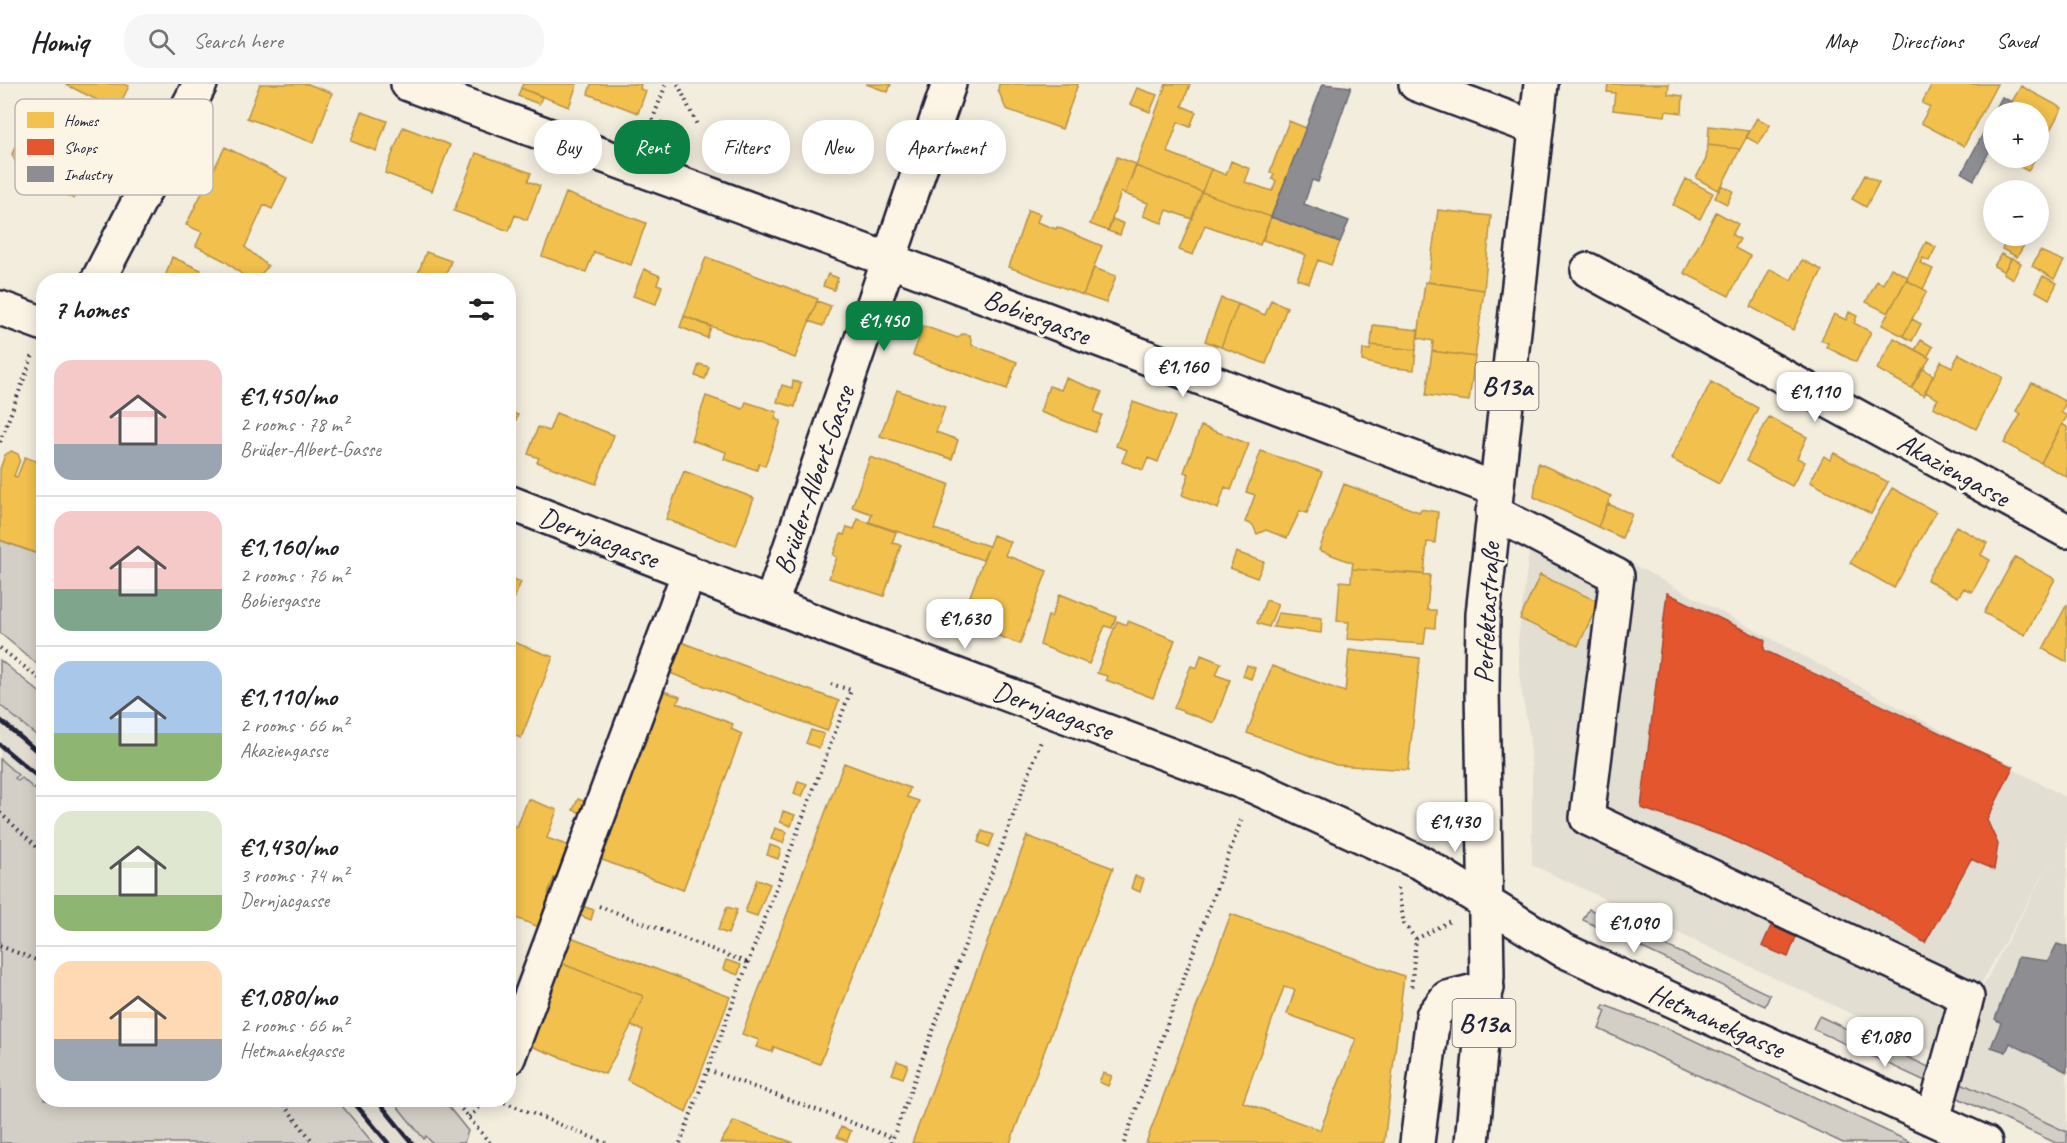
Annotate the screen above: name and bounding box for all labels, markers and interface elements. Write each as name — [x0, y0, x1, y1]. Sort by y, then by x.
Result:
search box — [124, 14, 544, 68]
text: Homiq — [30, 24, 88, 59]
icon: search — [145, 25, 178, 58]
text: Search here — [193, 27, 283, 55]
text: Map — [1825, 28, 1857, 54]
text: Directions — [1890, 28, 1963, 54]
text: Saved — [1996, 28, 2037, 54]
legend — [15, 99, 213, 195]
map controls — [1983, 102, 2049, 246]
button: + — [1983, 102, 2049, 168]
text: Homes — [64, 111, 100, 131]
chip: Buy — [534, 120, 602, 174]
chip: Rent — [614, 120, 690, 174]
chip: Filters — [702, 120, 790, 174]
chip: New — [802, 120, 874, 174]
chip: Apartment — [886, 120, 1006, 174]
text: Shops — [64, 138, 98, 158]
text: Industry — [64, 165, 113, 185]
button: − — [1983, 180, 2049, 246]
street label: Bobiesgasse — [979, 280, 1097, 353]
text: 7 homes — [54, 293, 127, 326]
icon: filters — [465, 293, 498, 326]
pin: €1,450 — [835, 301, 933, 352]
text: €1,450 — [860, 308, 908, 333]
pin: €1,160 — [1134, 347, 1232, 398]
text: €1,160 — [1158, 354, 1208, 379]
road number: B13a — [1476, 362, 1538, 410]
pin: €1,110 — [1766, 372, 1864, 423]
text: €1,450/mo — [240, 379, 337, 412]
text: €1,110 — [1791, 379, 1839, 404]
street label: Brüder-Albert-Gasse — [765, 380, 863, 579]
icon: home — [102, 384, 174, 456]
text: 2 rooms · 78 m² — [240, 412, 348, 437]
street label: Akaziengasse — [1892, 424, 2018, 515]
text: Brüder-Albert-Gasse — [240, 437, 381, 462]
street label: Dernjacgasse — [534, 499, 665, 577]
text: €1,160/mo — [240, 530, 338, 563]
icon: home — [102, 535, 174, 607]
street label: Perfektastraße — [1465, 540, 1508, 684]
text: 2 rooms · 76 m² — [240, 563, 348, 588]
text: Bobiesgasse — [240, 588, 319, 613]
pin: €1,630 — [916, 599, 1014, 650]
text: €1,630 — [940, 606, 990, 631]
street label: Dernjacgasse — [988, 673, 1119, 749]
text: €1,110/mo — [240, 680, 337, 713]
icon: home — [102, 685, 174, 757]
text: 2 rooms · 66 m² — [240, 713, 348, 738]
text: Akaziengasse — [240, 738, 328, 763]
pin: €1,430 — [1406, 802, 1504, 853]
text: €1,430 — [1431, 809, 1479, 834]
text: €1,430/mo — [240, 830, 337, 863]
icon: home — [102, 835, 174, 907]
text: 3 rooms · 74 m² — [240, 863, 348, 888]
text: Dernjacgasse — [240, 888, 329, 913]
pin: €1,090 — [1585, 903, 1683, 954]
text: €1,090 — [1610, 910, 1658, 935]
street label: Hetmanekgasse — [1644, 975, 1792, 1067]
text: €1,080/mo — [240, 980, 337, 1013]
icon: home — [102, 985, 174, 1057]
road number: B13a — [1452, 999, 1516, 1047]
text: 2 rooms · 66 m² — [240, 1013, 348, 1038]
pin: €1,080 — [1836, 1017, 1934, 1068]
text: €1,080 — [1861, 1024, 1909, 1049]
text: Hetmanekgasse — [240, 1038, 343, 1063]

